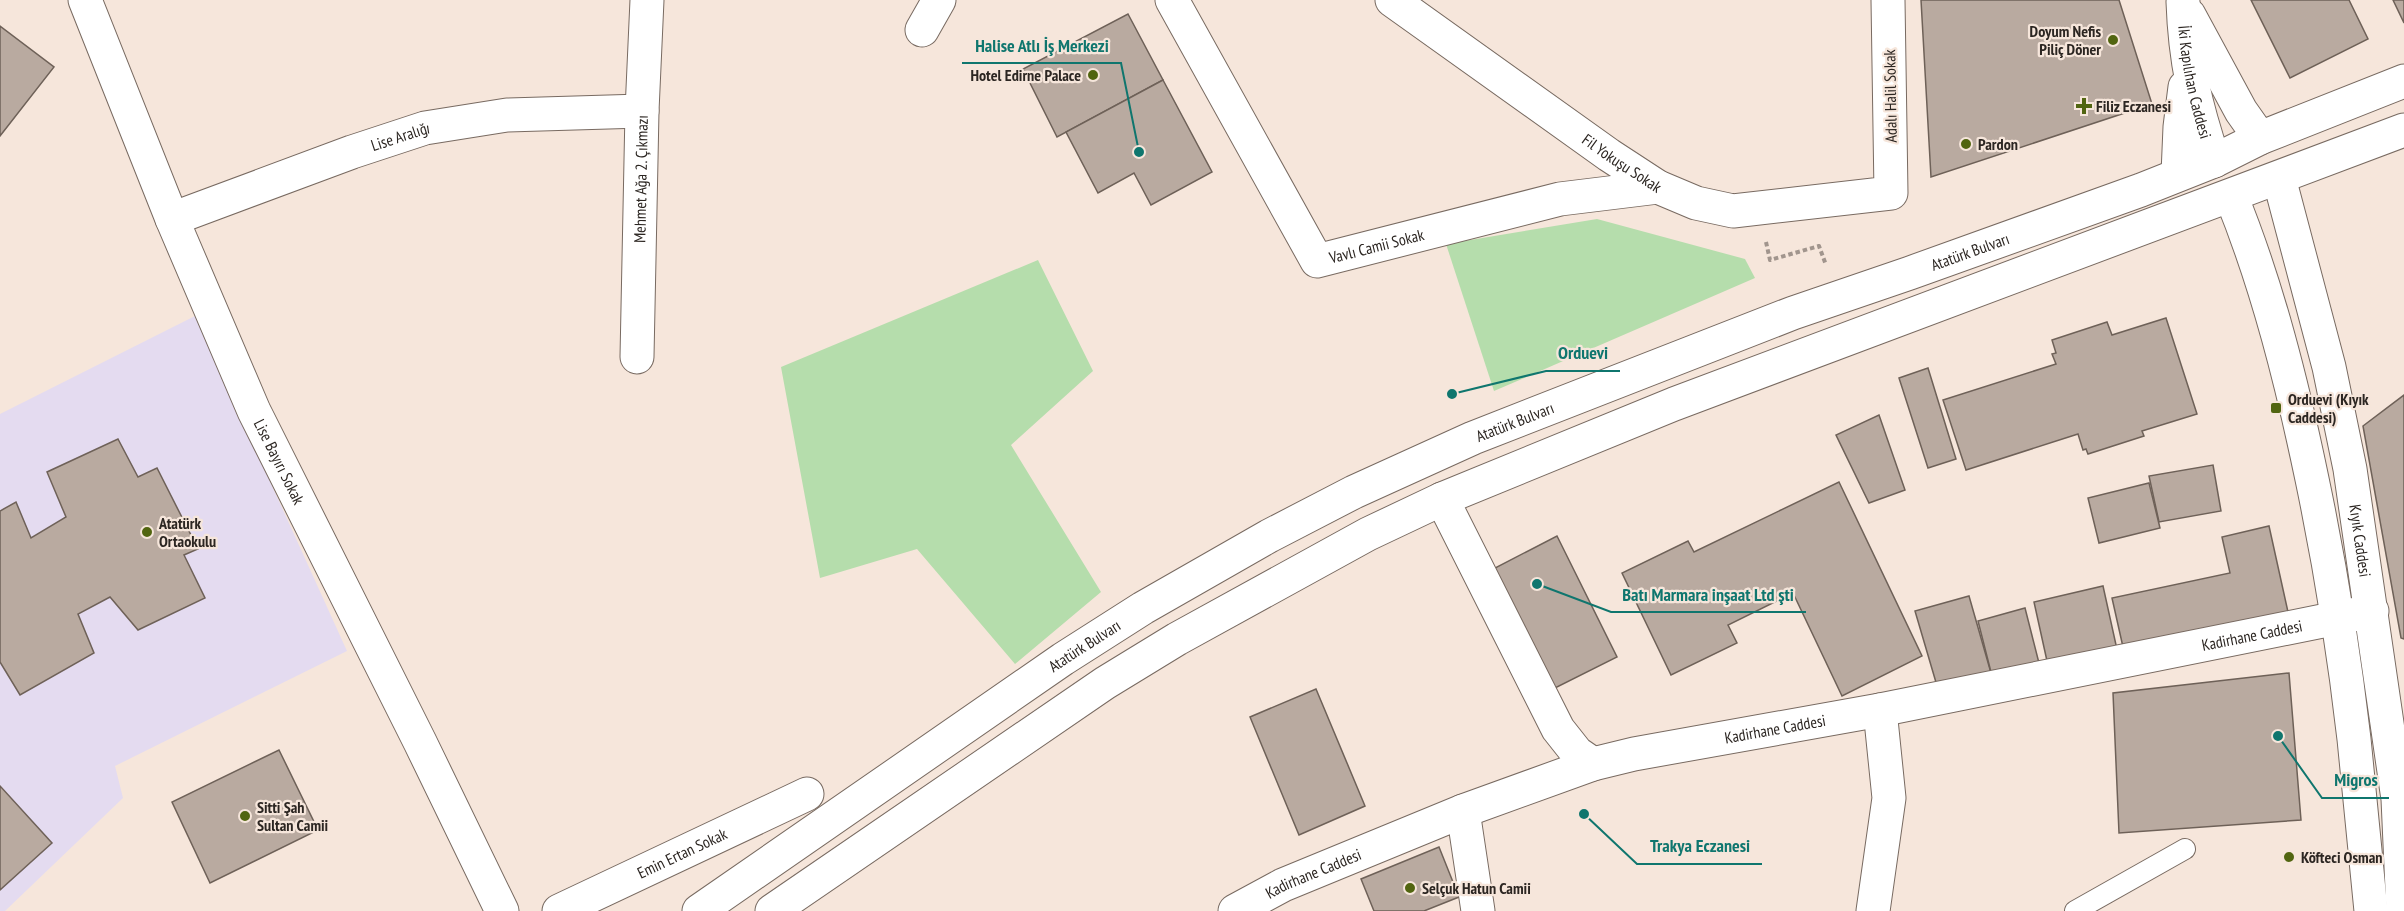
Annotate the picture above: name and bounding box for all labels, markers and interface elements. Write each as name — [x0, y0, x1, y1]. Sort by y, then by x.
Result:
place label: Doyum Nefis Piliç Döner — [2030, 21, 2101, 59]
street label: İki Kapılıhan Caddesi — [2174, 25, 2216, 141]
callout: Halise Atlı İş Merkezi — [962, 27, 1121, 63]
marker: Doyum Nefis Piliç Döner — [2106, 33, 2120, 47]
text: Halise Atlı İş Merkezi — [975, 34, 1109, 57]
street label: Adalı Halil Sokak — [1879, 48, 1901, 143]
place label: Hotel Edirne Palace — [970, 65, 1081, 85]
marker: Hotel Edirne Palace — [1086, 68, 1100, 82]
place label: Filiz Eczanesi — [2096, 96, 2172, 116]
marker: Filiz Eczanesi — [2077, 99, 2091, 113]
street label: Mehmet Ağa 2. Çıkmazı — [629, 115, 652, 243]
street label: Lise Aralığı — [368, 117, 431, 155]
street label: Fil Yokuşu Sokak — [1578, 129, 1666, 197]
place label: Pardon — [1978, 134, 2018, 154]
marker: Pardon — [1959, 137, 1973, 151]
street label: Vavlı Camii Sokak — [1326, 224, 1427, 268]
street label: Atatürk Bulvarı — [1928, 228, 2012, 275]
callout: Orduevi — [1546, 335, 1620, 371]
text: Orduevi — [1558, 341, 1608, 364]
place label: Orduevi (Kıyık Caddesi) — [2288, 389, 2369, 427]
street label: Atatürk Bulvarı — [1473, 397, 1557, 446]
marker: Orduevi (Kıyık Caddesi) — [2269, 401, 2283, 415]
street label: Lise Bayırı Sokak — [250, 416, 309, 508]
street label: Kıyık Caddesi — [2345, 503, 2376, 578]
place label: Atatürk Ortaokulu — [158, 513, 216, 551]
marker: Atatürk Ortaokulu — [140, 525, 154, 539]
callout: Batı Marmara inşaat Ltd şti — [1611, 576, 1806, 612]
text: Batı Marmara inşaat Ltd şti — [1622, 583, 1794, 606]
street label: Atatürk Bulvarı — [1044, 615, 1124, 676]
street label: Kadirhane Caddesi — [2200, 615, 2304, 655]
street label: Kadirhane Caddesi — [1723, 710, 1827, 748]
callout: Migros — [2322, 762, 2389, 798]
text: Migros — [2334, 768, 2378, 791]
place label: Sitti Şah Sultan Camii — [257, 797, 329, 835]
marker: Sitti Şah Sultan Camii — [238, 809, 252, 823]
street label: Emin Ertan Sokak — [634, 823, 731, 883]
callout: Trakya Eczanesi — [1637, 828, 1762, 864]
text: Trakya Eczanesi — [1650, 834, 1750, 857]
street label: Kadirhane Caddesi — [1262, 844, 1364, 903]
place label: Köfteci Osman — [2301, 847, 2382, 867]
marker: Köfteci Osman — [2282, 850, 2296, 864]
place label: Selçuk Hatun Camii — [1422, 878, 1531, 898]
marker: Selçuk Hatun Camii — [1403, 881, 1417, 895]

